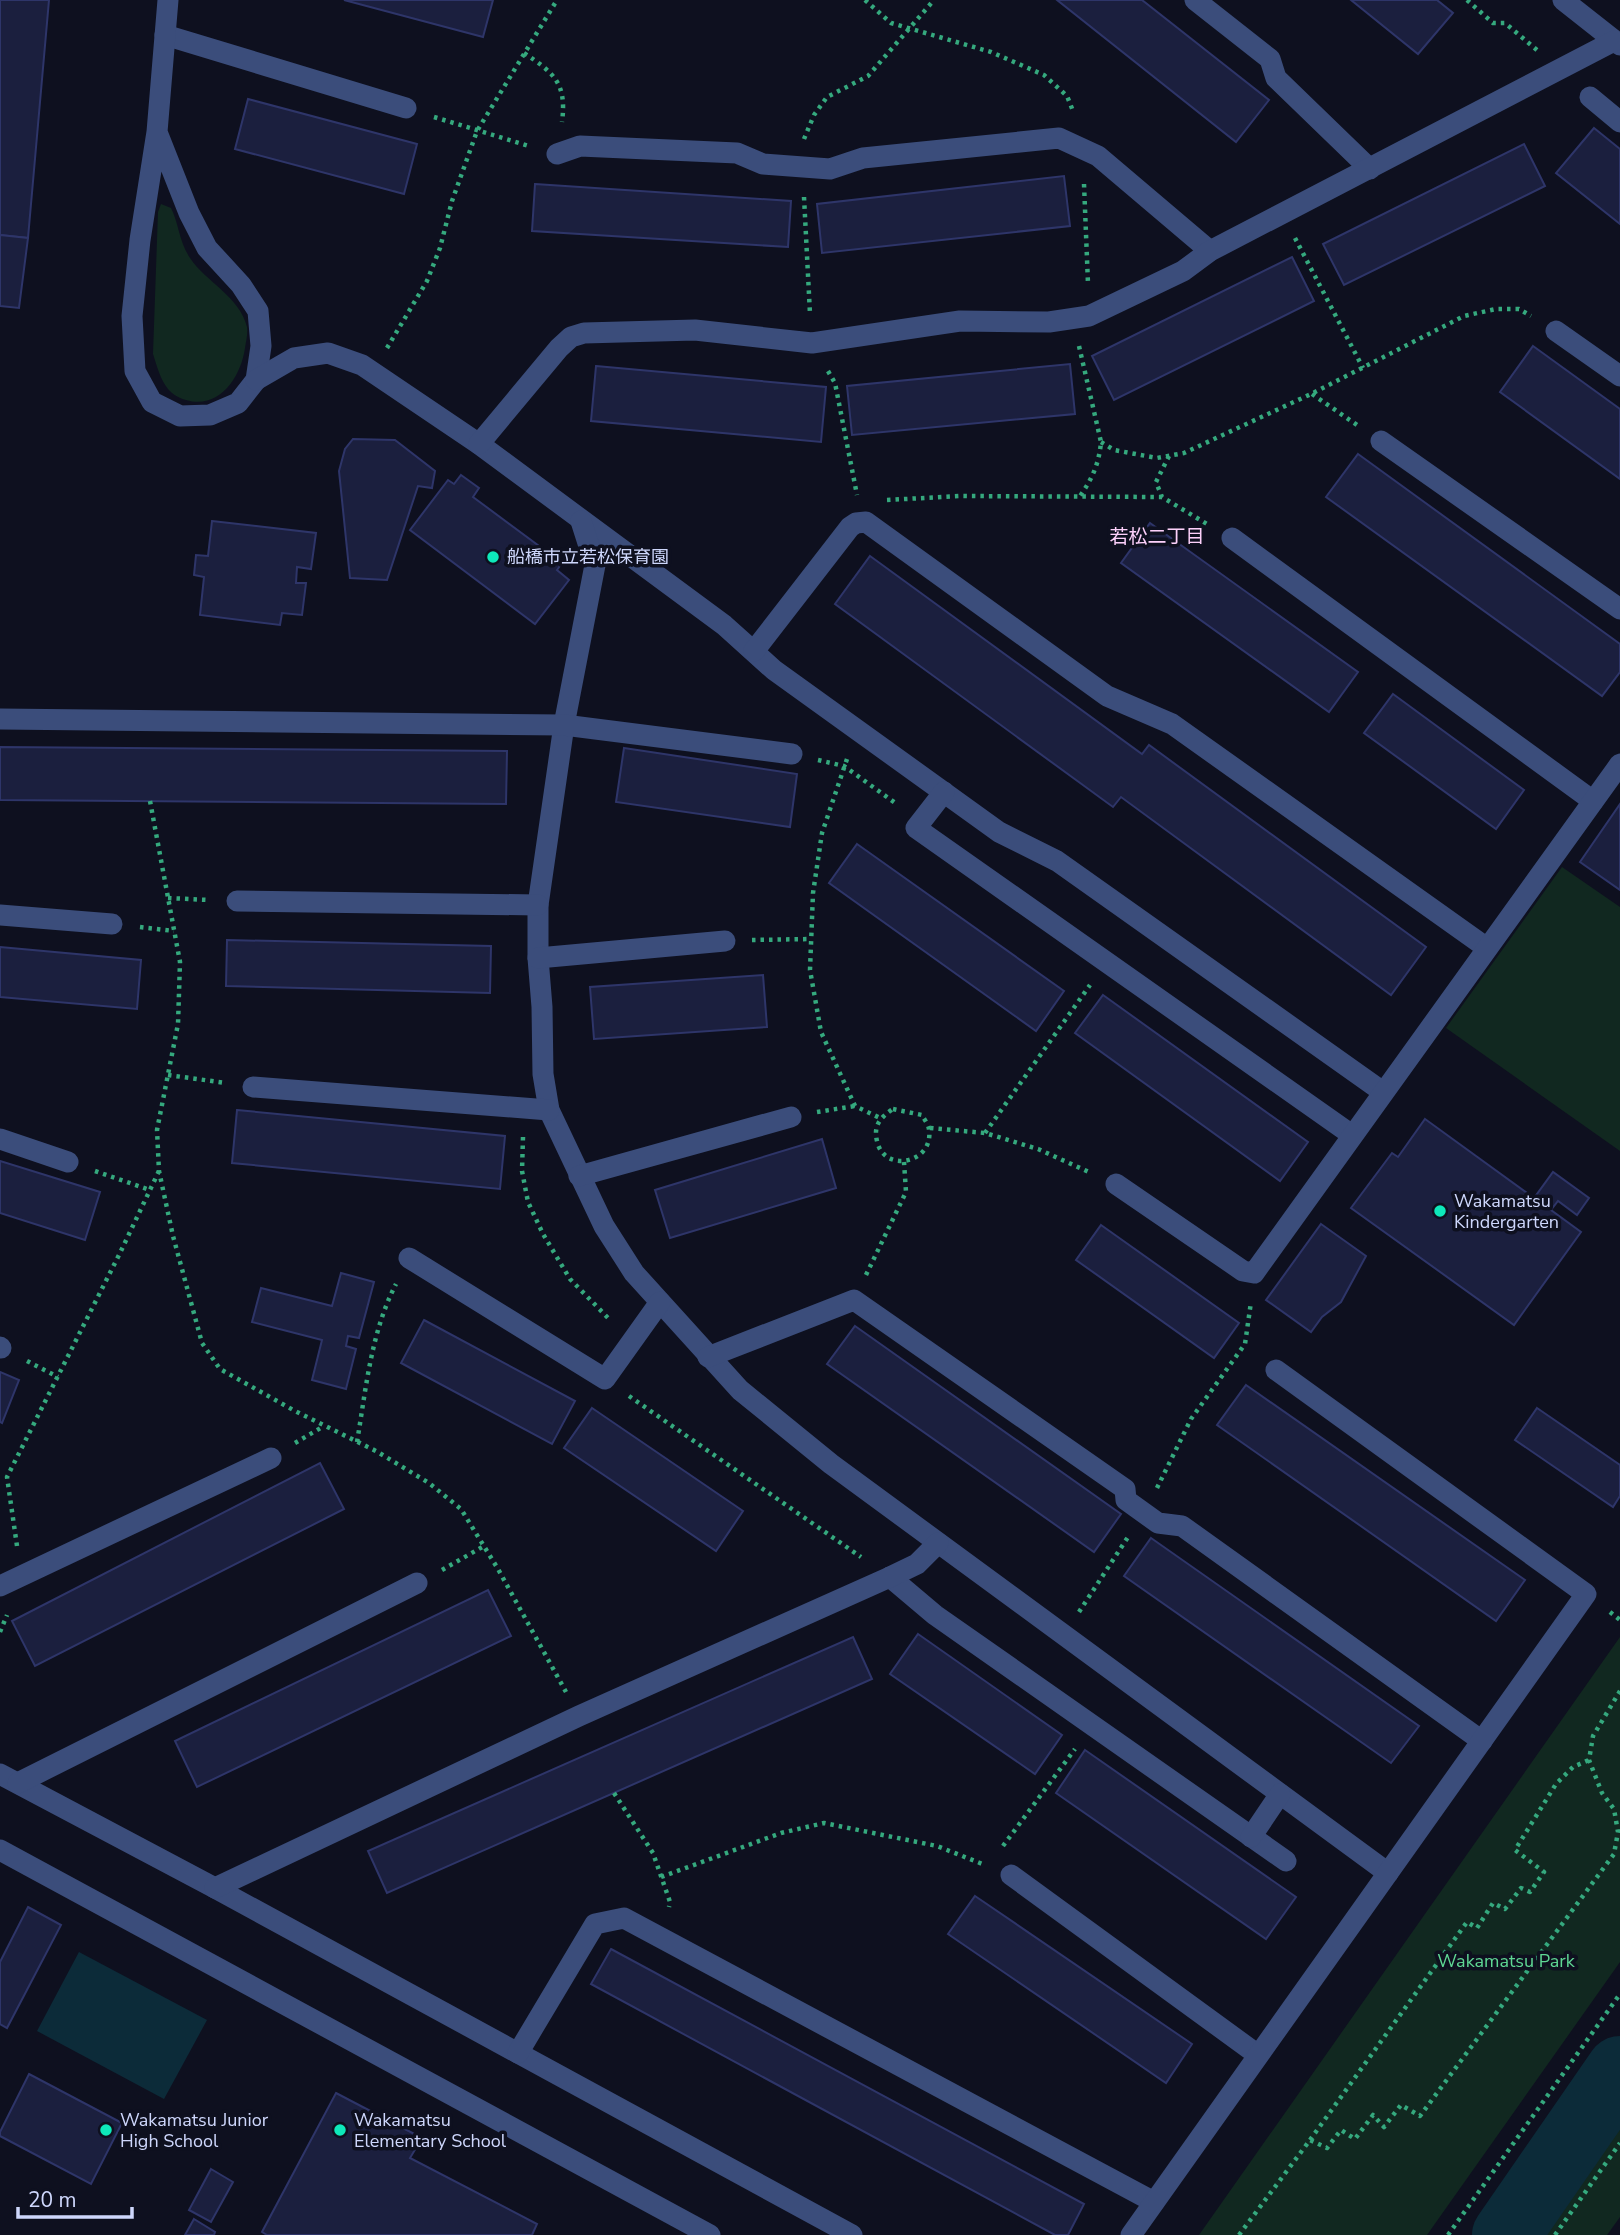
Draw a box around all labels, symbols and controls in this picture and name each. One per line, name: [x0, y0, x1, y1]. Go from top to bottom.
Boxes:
district label: 若松二丁目: [1109, 524, 1205, 550]
place label: 船橋市立若松保育園: [507, 545, 669, 569]
marker: 船橋市立若松保育園: [485, 549, 501, 565]
place label: Wakamatsu Kindergarten: [1454, 1189, 1559, 1234]
marker: Wakamatsu Kindergarten: [1432, 1203, 1448, 1219]
park label: Wakamatsu Park: [1437, 1949, 1576, 1973]
place label: Wakamatsu Junior High School: [120, 2108, 269, 2153]
place label: Wakamatsu Elementary School: [354, 2108, 507, 2153]
marker: Wakamatsu Junior High School: [98, 2122, 114, 2138]
marker: Wakamatsu Elementary School: [332, 2122, 348, 2138]
scale bar: [18, 2176, 131, 2220]
text: 20 m: [28, 2186, 77, 2214]

